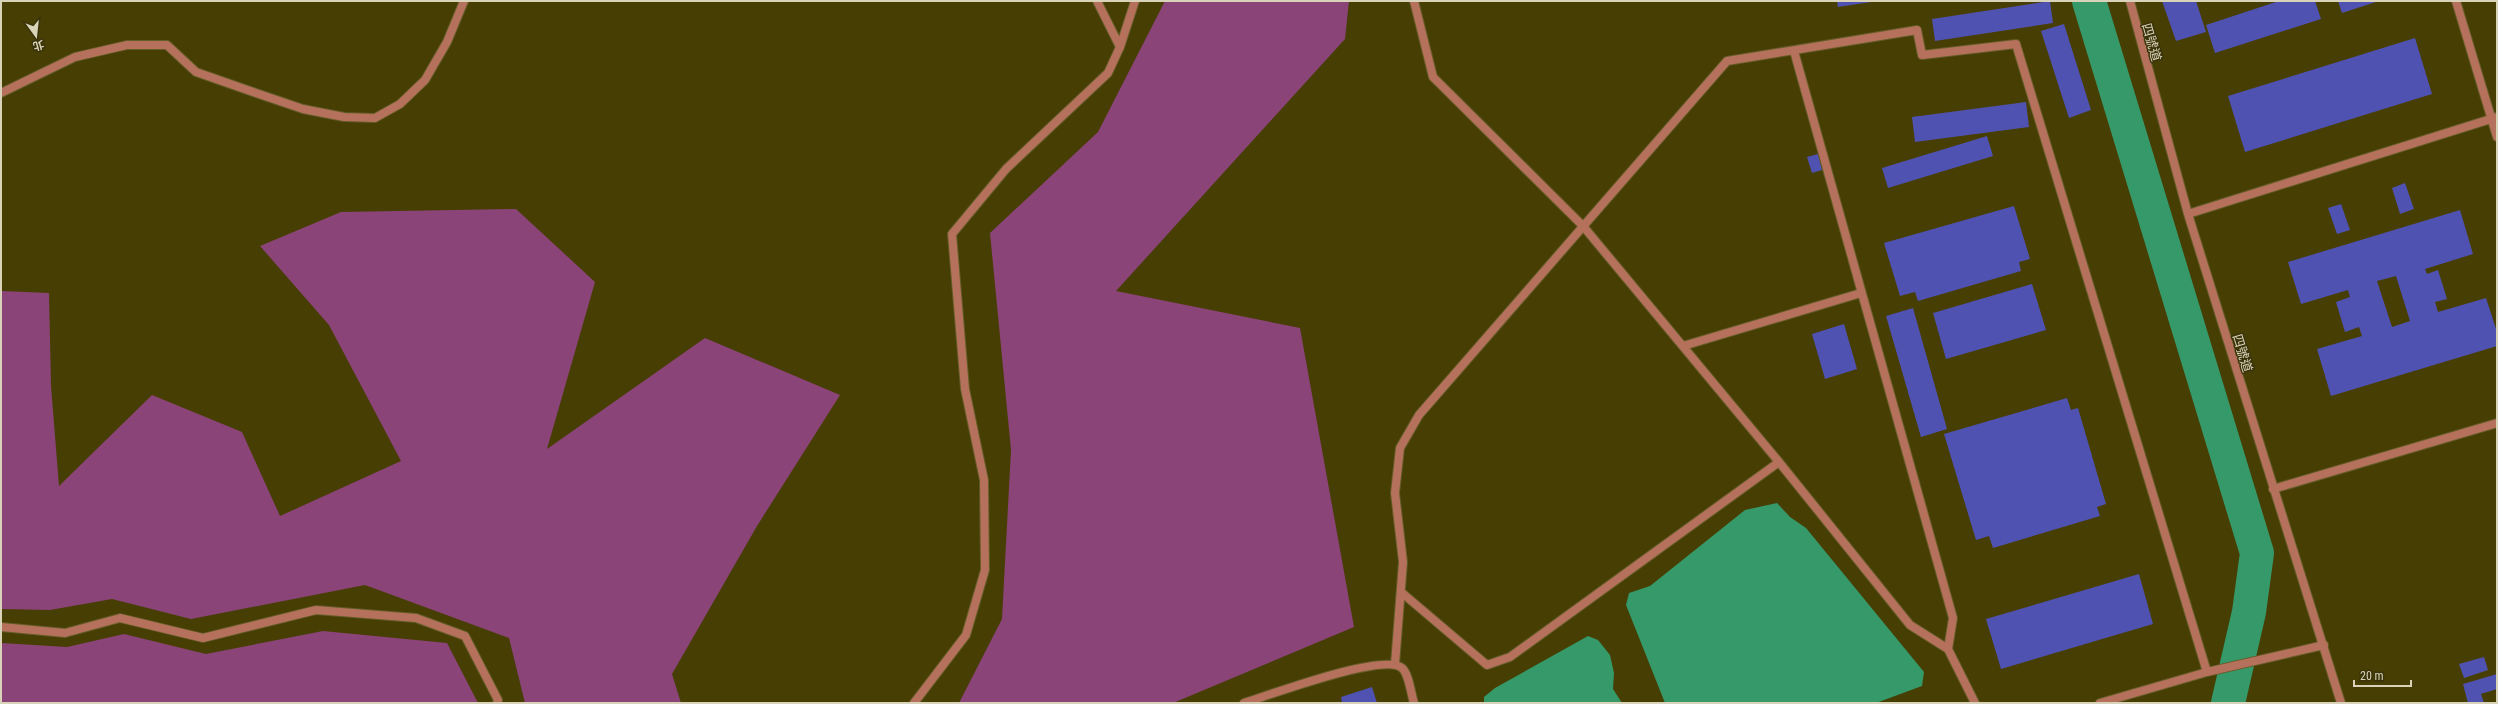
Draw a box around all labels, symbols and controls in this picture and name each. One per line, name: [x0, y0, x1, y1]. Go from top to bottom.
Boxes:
north arrow: [16, 16, 56, 56]
street label: 四號道: [2139, 21, 2164, 63]
text: 北: [31, 37, 45, 53]
street label: 四號道: [2230, 332, 2255, 374]
scale bar: [2354, 662, 2411, 688]
text: 20 m: [2360, 669, 2384, 683]

